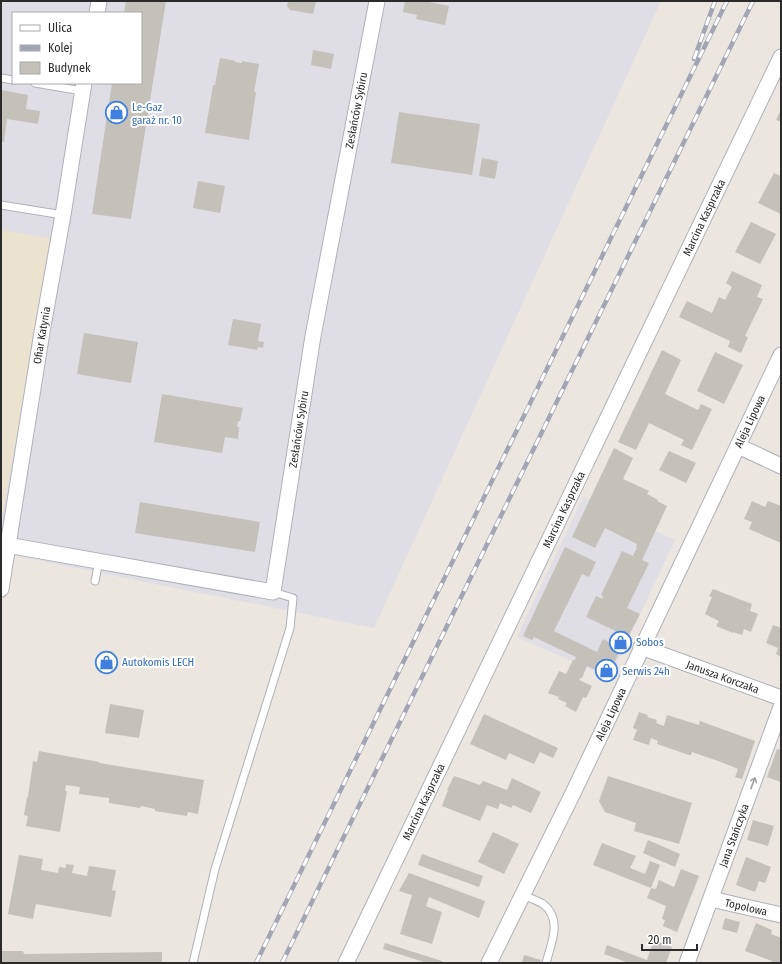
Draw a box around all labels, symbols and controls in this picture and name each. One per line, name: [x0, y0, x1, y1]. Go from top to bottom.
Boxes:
legend: [12, 12, 142, 84]
text: Ulica: [48, 21, 72, 35]
text: Kolej: [48, 41, 73, 55]
text: Budynek: [48, 61, 91, 75]
street label: Zesłańców Sybiru: [343, 71, 370, 150]
shop icon: Le-Gaz garaż nr. 10: [104, 100, 130, 126]
place label: Le-Gaz garaż nr. 10: [132, 101, 182, 127]
street label: Marcina Kasprzaka: [680, 177, 728, 258]
street label: Ofiar Katynia: [31, 306, 53, 365]
street label: Zesłańców Sybiru: [287, 390, 311, 469]
street label: Aleja Lipowa: [732, 393, 768, 450]
street label: Marcina Kasprzaka: [540, 469, 588, 550]
shop icon: Sobos: [607, 629, 633, 655]
place label: Sobos: [636, 636, 664, 649]
shop icon: Autokomis LECH: [94, 649, 120, 675]
place label: Autokomis LECH: [122, 656, 194, 669]
shop icon: Serwis 24h: [593, 658, 619, 684]
street label: Janusza Korczaka: [684, 658, 761, 696]
place label: Serwis 24h: [622, 665, 670, 678]
street label: Aleja Lipowa: [593, 686, 629, 743]
street label: Marcina Kasprzaka: [400, 761, 448, 842]
one-way arrow: [750, 778, 758, 790]
street label: Jana Stańczyka: [717, 802, 752, 869]
street label: Topolowa: [724, 896, 768, 919]
scale bar: [642, 926, 697, 952]
text: 20 m: [648, 933, 672, 947]

